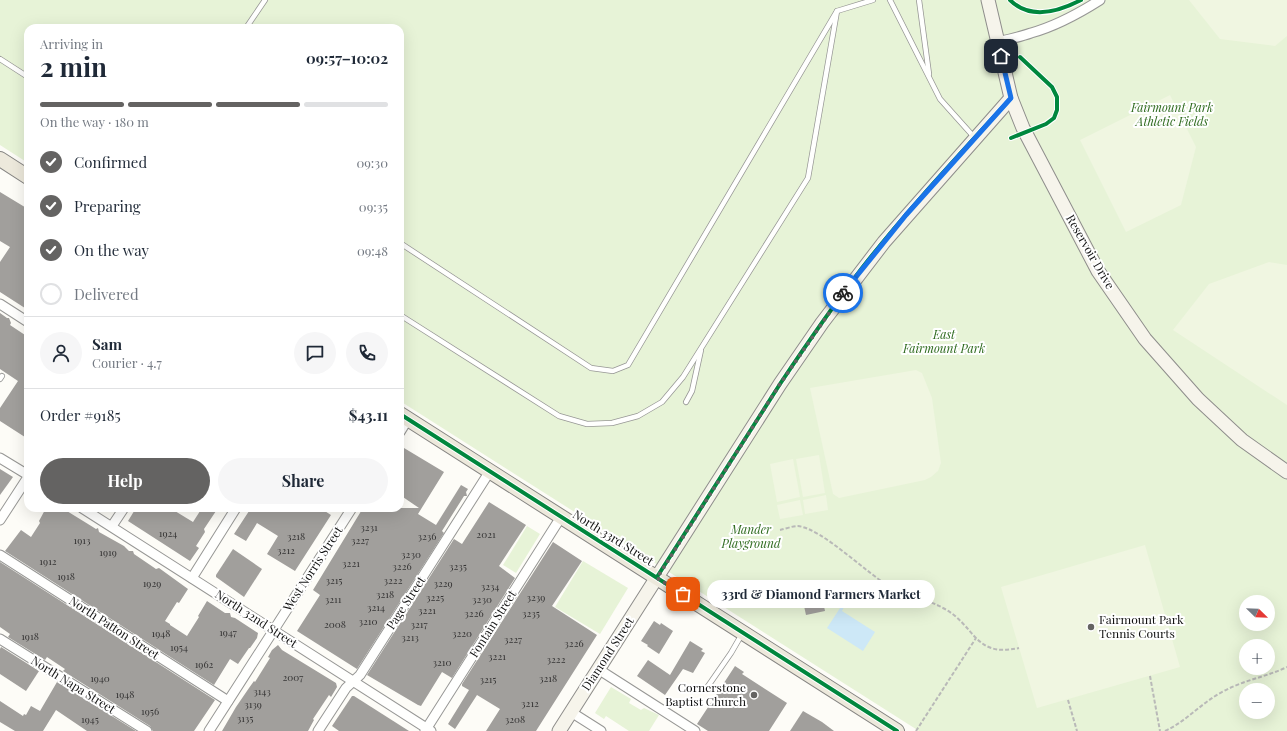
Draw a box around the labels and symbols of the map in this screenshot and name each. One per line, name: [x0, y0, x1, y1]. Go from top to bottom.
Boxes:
pin: [984, 39, 1018, 73]
park label: Fairmount Park Athletic Fields: [1130, 99, 1213, 129]
street label: Reservoir Drive: [1063, 211, 1119, 292]
courier: [823, 273, 863, 313]
park label: East Fairmount Park: [902, 326, 985, 356]
street label: North 33rd Street: [570, 506, 658, 569]
house number: 3231: [360, 520, 378, 534]
park label: Mander Playground: [721, 521, 781, 551]
street label: West Norris Street: [278, 522, 346, 615]
house number: 1924: [159, 526, 177, 540]
house number: 2021: [476, 527, 496, 541]
house number: 3218: [287, 529, 305, 543]
house number: 3236: [418, 529, 436, 543]
house number: 1913: [74, 533, 91, 547]
house number: 3227: [351, 533, 369, 547]
house number: 3212: [277, 543, 295, 557]
house number: 1919: [99, 545, 117, 559]
house number: 3230: [401, 547, 421, 561]
house number: 1912: [39, 554, 57, 568]
house number: 3221: [342, 556, 360, 570]
house number: 3226: [392, 559, 412, 573]
house number: 3235: [449, 559, 467, 573]
house number: 1918: [57, 569, 75, 583]
street label: Page Street: [382, 572, 429, 632]
house number: 3215: [325, 573, 343, 587]
house number: 3222: [384, 573, 403, 587]
house number: 1929: [143, 576, 161, 590]
house number: 3229: [433, 576, 453, 590]
pin: [666, 577, 700, 611]
house number: 3234: [481, 579, 499, 593]
callout: 33rd & Diamond Farmers Market: [707, 580, 935, 608]
street label: North 32nd Street: [212, 586, 301, 651]
street label: Fontain Street: [465, 586, 520, 660]
house number: 3218: [376, 587, 394, 601]
house number: 3225: [426, 590, 444, 604]
house number: 3239: [527, 590, 545, 604]
street label: North Patton Street: [66, 592, 163, 663]
house number: 3211: [325, 592, 342, 606]
house number: 3230: [472, 592, 492, 606]
north arrow: [1239, 595, 1275, 631]
house number: 3214: [367, 600, 385, 614]
house number: 3221: [418, 603, 436, 617]
house number: 3226: [464, 606, 484, 620]
house number: 3235: [522, 606, 540, 620]
place label: Fairmount Park Tennis Courts: [1099, 611, 1184, 641]
street label: Diamond Street: [577, 613, 637, 693]
house number: 3210: [359, 614, 378, 628]
house number: 2008: [324, 617, 346, 631]
house number: 3217: [410, 617, 428, 631]
marker: Fairmount Park Tennis Courts: [1086, 622, 1096, 632]
house number: 1947: [219, 625, 237, 639]
house number: 1948: [152, 626, 170, 640]
house number: 3220: [452, 626, 472, 640]
house number: 1918: [21, 629, 39, 643]
house number: 3213: [401, 630, 419, 644]
house number: 3227: [504, 632, 522, 646]
house number: 3226: [564, 636, 584, 650]
house number: 1954: [170, 640, 188, 654]
house number: 3221: [488, 649, 506, 663]
street label: North Napa Street: [28, 652, 119, 717]
house number: 3222: [547, 652, 566, 666]
house number: 3210: [433, 655, 452, 669]
house number: 1962: [195, 657, 214, 671]
house number: 2007: [283, 670, 303, 684]
house number: 1940: [90, 671, 110, 685]
house number: 3218: [539, 671, 557, 685]
house number: 3215: [479, 672, 497, 686]
place label: Cornerstone Baptist Church: [665, 679, 746, 709]
house number: 3143: [253, 684, 271, 698]
house number: 1948: [116, 687, 134, 701]
marker: Cornerstone Baptist Church: [749, 690, 759, 700]
house number: 3212: [521, 696, 539, 710]
house number: 3139: [244, 697, 262, 711]
house number: 1956: [141, 704, 159, 718]
house number: 3135: [237, 711, 253, 725]
house number: 1945: [81, 712, 99, 726]
house number: 3208: [505, 712, 525, 726]

